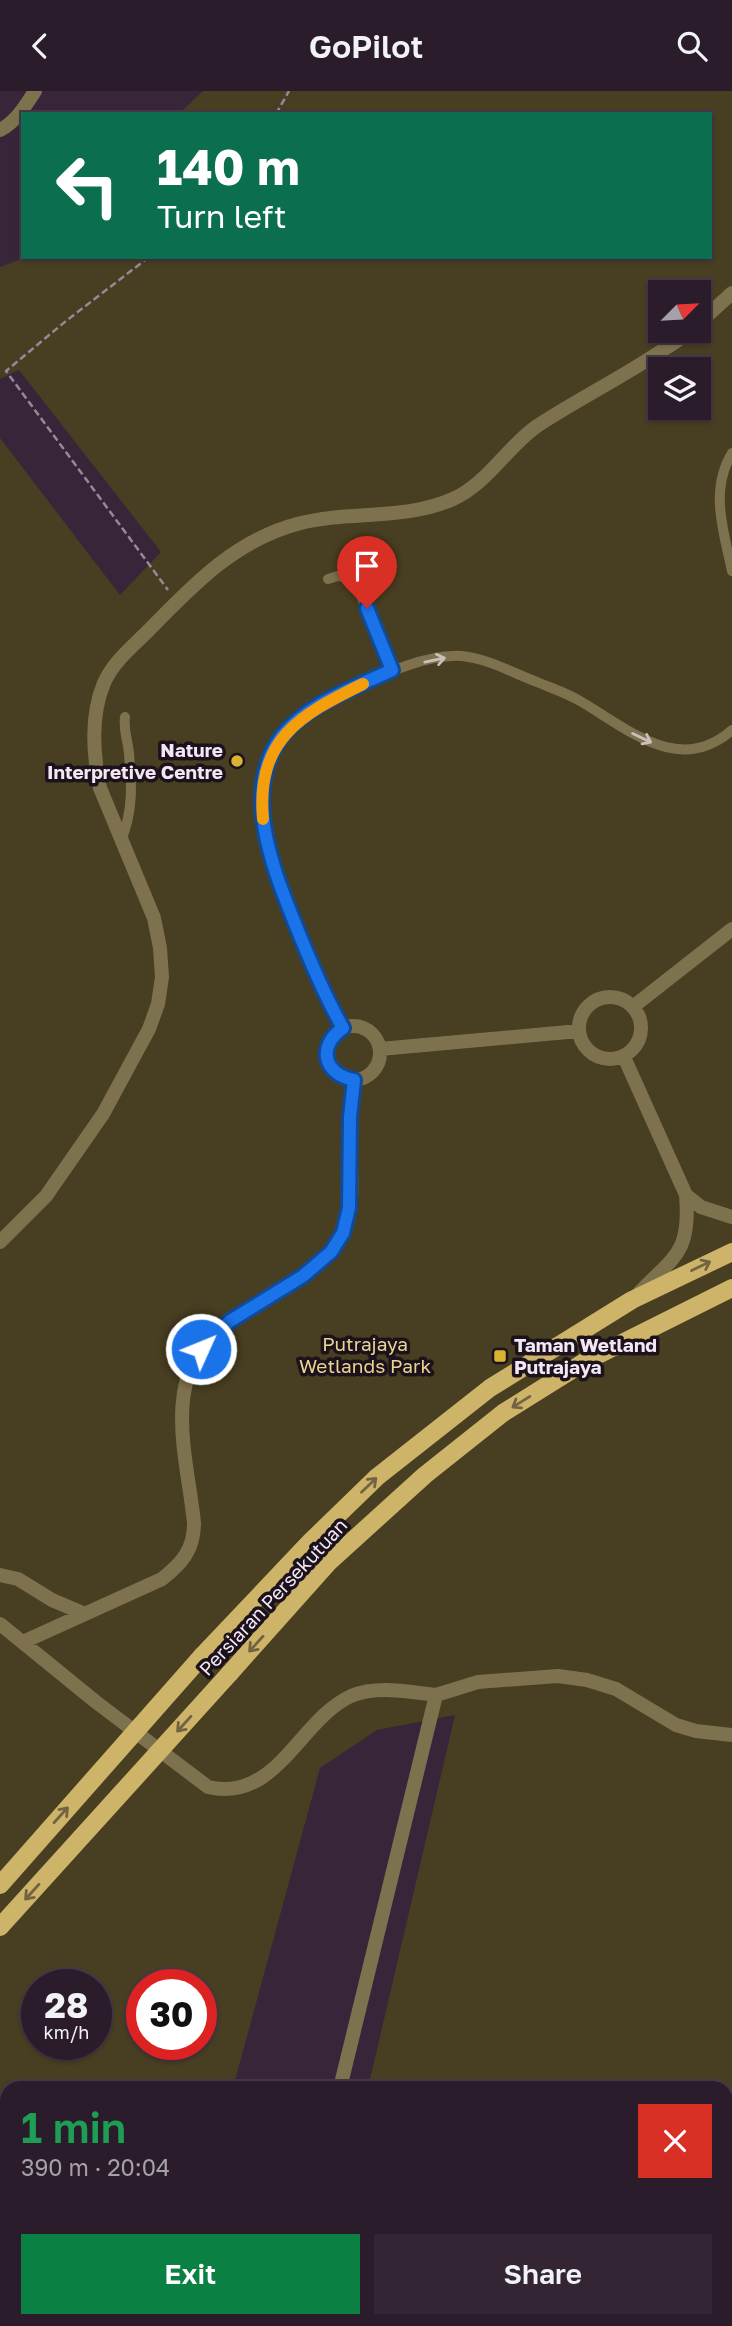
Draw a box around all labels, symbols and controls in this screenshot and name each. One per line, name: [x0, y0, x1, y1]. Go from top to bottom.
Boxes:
icon: back: [21, 27, 59, 65]
text: GoPilot: [309, 27, 423, 65]
icon: search: [673, 27, 711, 65]
text: 140 m: [157, 137, 300, 196]
icon: left: [42, 140, 133, 231]
text: Turn left: [157, 197, 286, 235]
north arrow: [648, 280, 710, 343]
map controls: [648, 280, 711, 420]
button: layers: [648, 357, 711, 420]
pin: [337, 536, 397, 608]
icon: arrive: [348, 547, 386, 585]
one-way arrow: [423, 653, 446, 666]
one-way arrow: [632, 732, 652, 746]
place label: Nature Interpretive Centre: [47, 738, 223, 783]
marker: Nature Interpretive Centre: [229, 753, 245, 769]
one-way arrow: [690, 1258, 711, 1272]
position arrow: [164, 1312, 238, 1386]
park label: Putrajaya Wetlands Park: [299, 1332, 431, 1377]
place label: Taman Wetland Putrajaya: [514, 1333, 657, 1378]
marker: Taman Wetland Putrajaya: [492, 1348, 508, 1364]
one-way arrow: [512, 1394, 531, 1409]
one-way arrow: [360, 1476, 377, 1493]
street label: Persiaran Persekutuan: [194, 1513, 351, 1680]
one-way arrow: [248, 1635, 264, 1653]
one-way arrow: [177, 1714, 193, 1732]
one-way arrow: [53, 1807, 70, 1824]
one-way arrow: [23, 1883, 40, 1900]
speed limit sign: 30: [126, 1969, 217, 2060]
text: 28: [45, 1984, 88, 2026]
text: km/h: [44, 2021, 89, 2043]
text: 1 min: [21, 2102, 126, 2152]
button: close: [638, 2104, 712, 2178]
text: 390 m · 20:04: [21, 2153, 170, 2181]
button: Exit: [21, 2234, 360, 2314]
button: Share: [374, 2234, 712, 2314]

